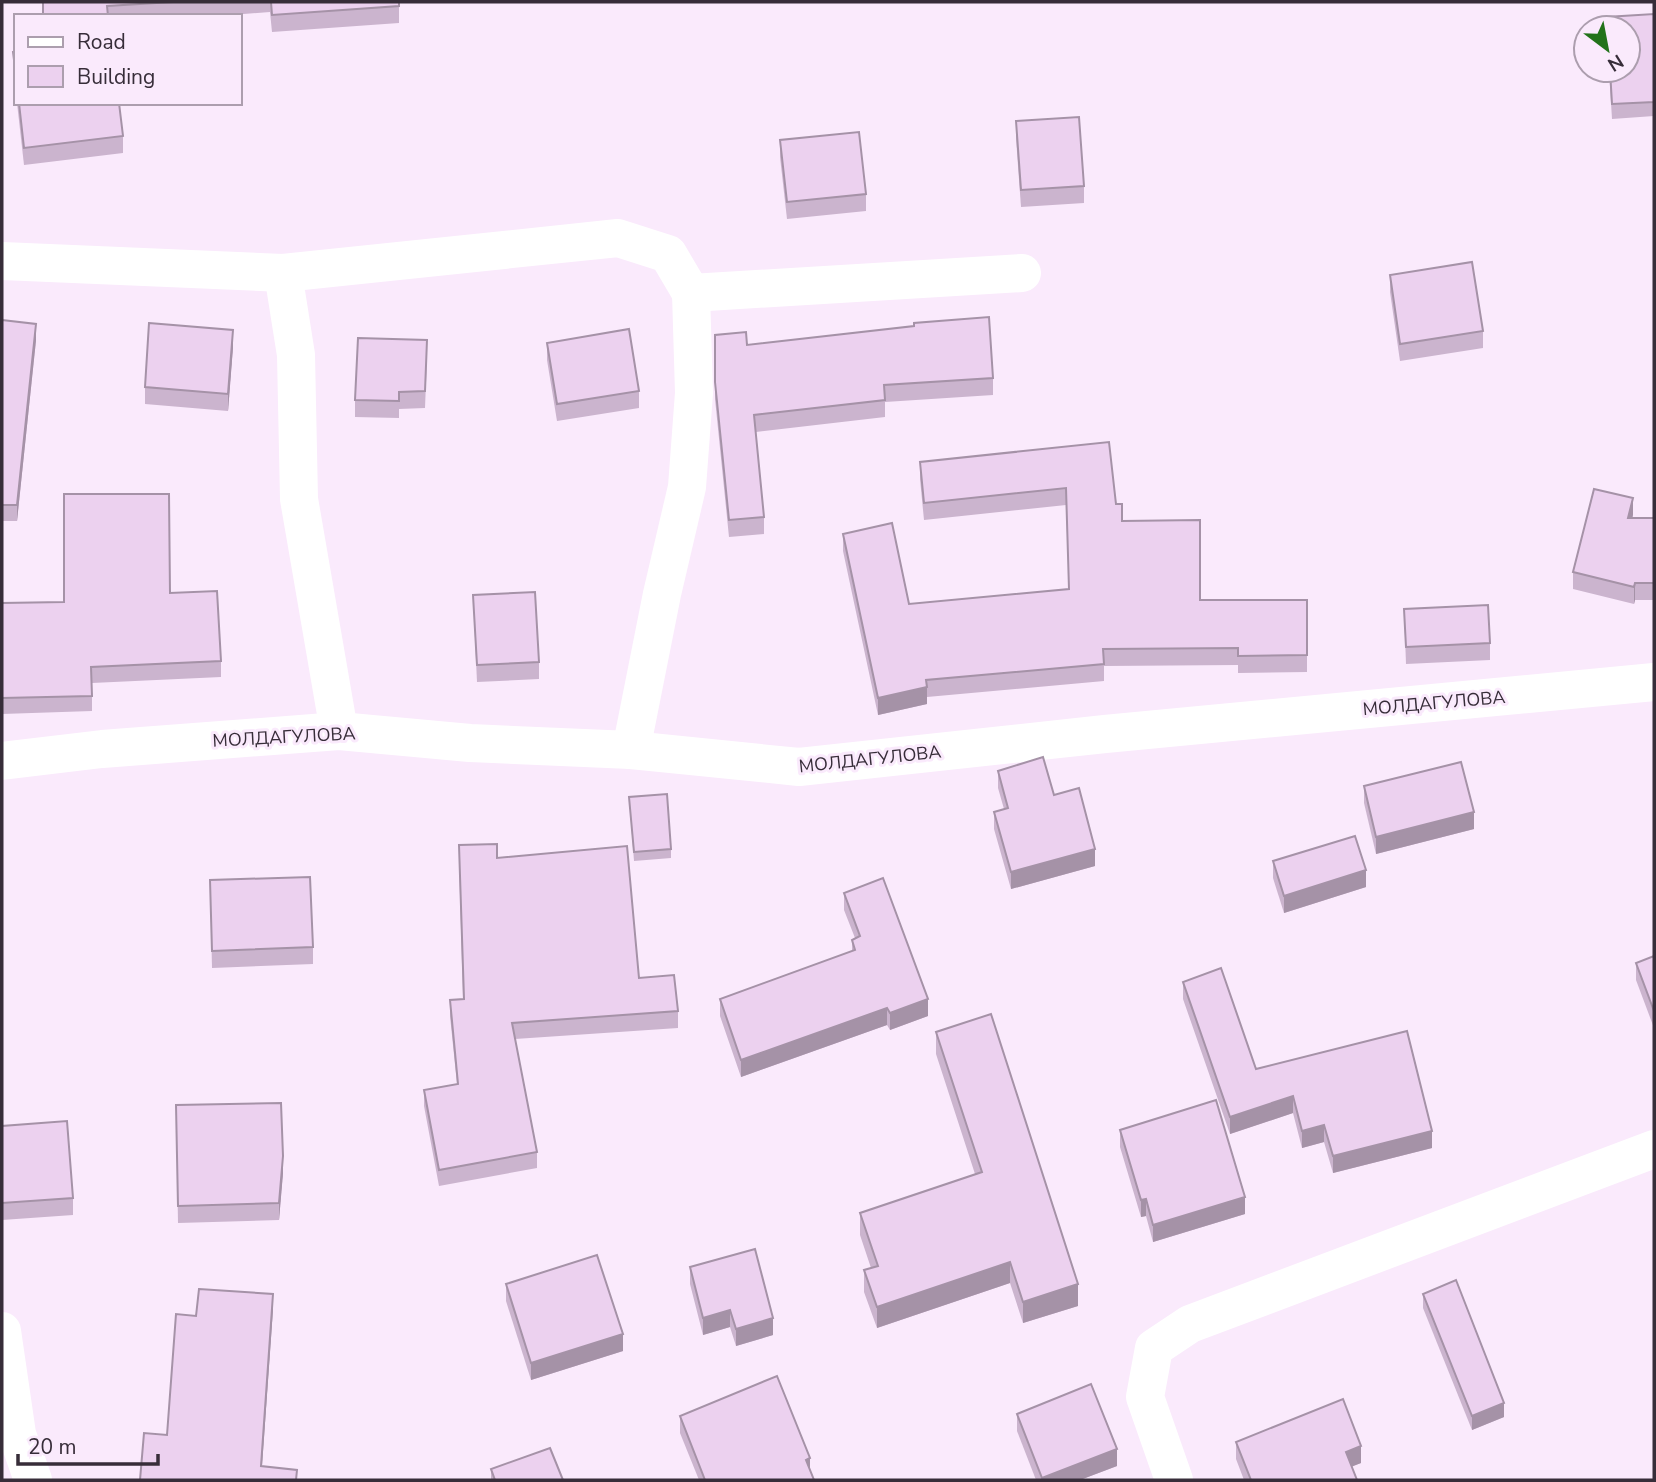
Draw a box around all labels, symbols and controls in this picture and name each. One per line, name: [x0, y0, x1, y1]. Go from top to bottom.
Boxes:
legend: [14, 14, 242, 105]
north arrow: [1572, 14, 1642, 84]
text: Road: [77, 28, 126, 56]
text: N: [1603, 48, 1628, 77]
text: Building: [77, 63, 155, 91]
street label: МОЛДАГУЛОВА: [1362, 685, 1506, 721]
street label: МОЛДАГУЛОВА: [212, 721, 356, 753]
street label: МОЛДАГУЛОВА: [798, 740, 942, 778]
scale bar: [18, 1422, 158, 1466]
text: 20 m: [28, 1433, 77, 1461]

